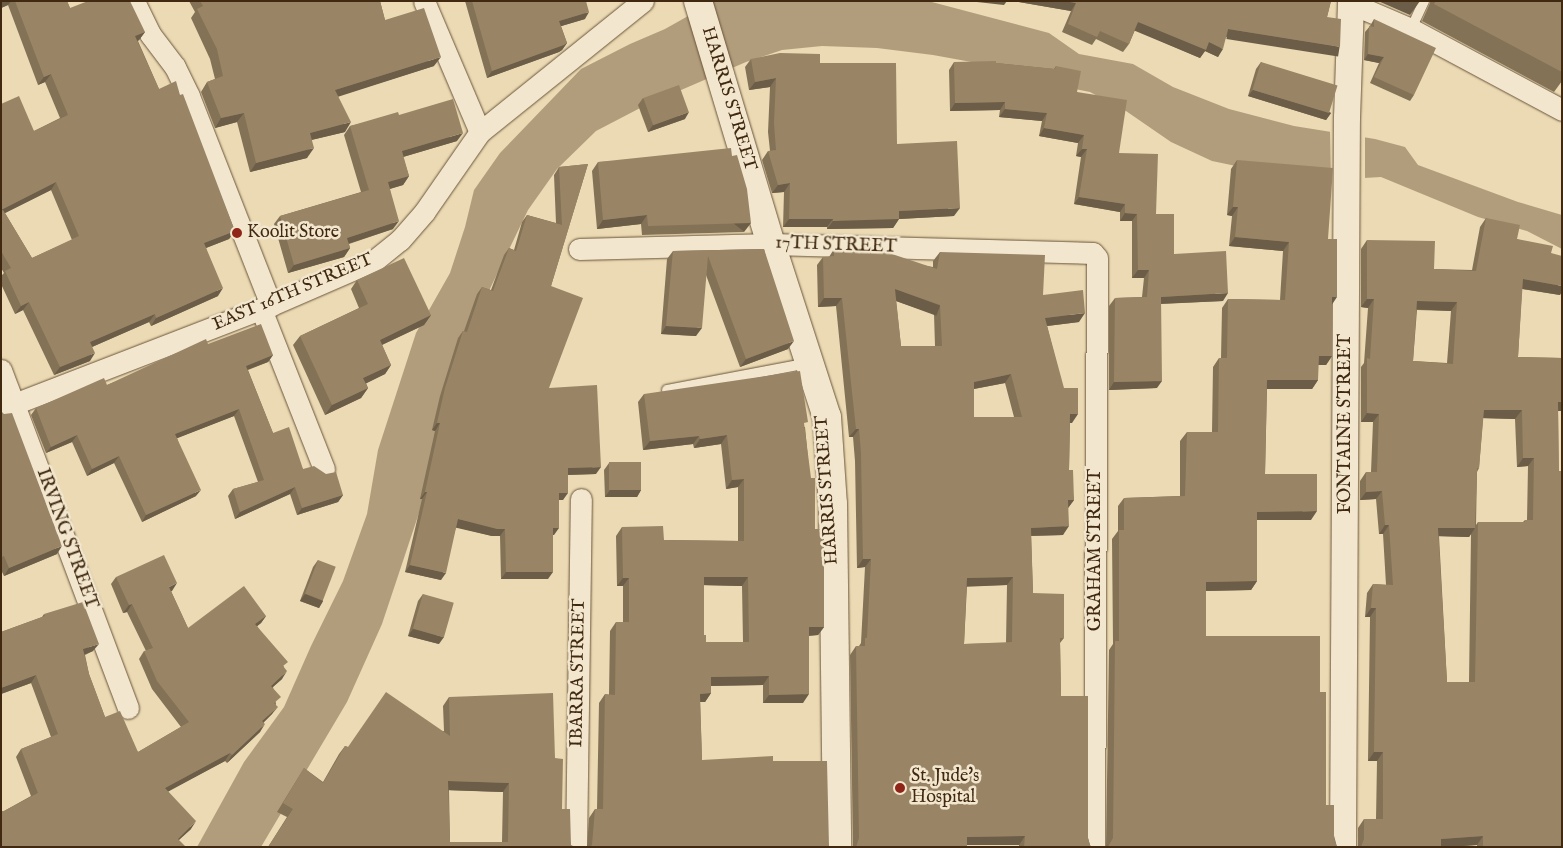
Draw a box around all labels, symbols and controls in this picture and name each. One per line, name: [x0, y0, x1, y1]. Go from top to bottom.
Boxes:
street label: HARRIS STREET: [696, 24, 760, 174]
place label: Koolit Store: [247, 222, 339, 244]
marker: Koolit Store: [231, 227, 243, 239]
street label: 17TH STREET: [775, 233, 897, 259]
street label: EAST 16TH STREET: [210, 250, 376, 336]
street label: FONTAINE STREET: [1335, 334, 1357, 514]
street label: HARRIS STREET: [812, 415, 844, 565]
street label: IRVING STREET: [31, 466, 101, 612]
street label: GRAHAM STREET: [1085, 469, 1107, 631]
street label: IBARRA STREET: [567, 598, 591, 748]
place label: St. Jude's Hospital: [911, 767, 979, 810]
marker: St. Jude's Hospital: [893, 781, 907, 795]

